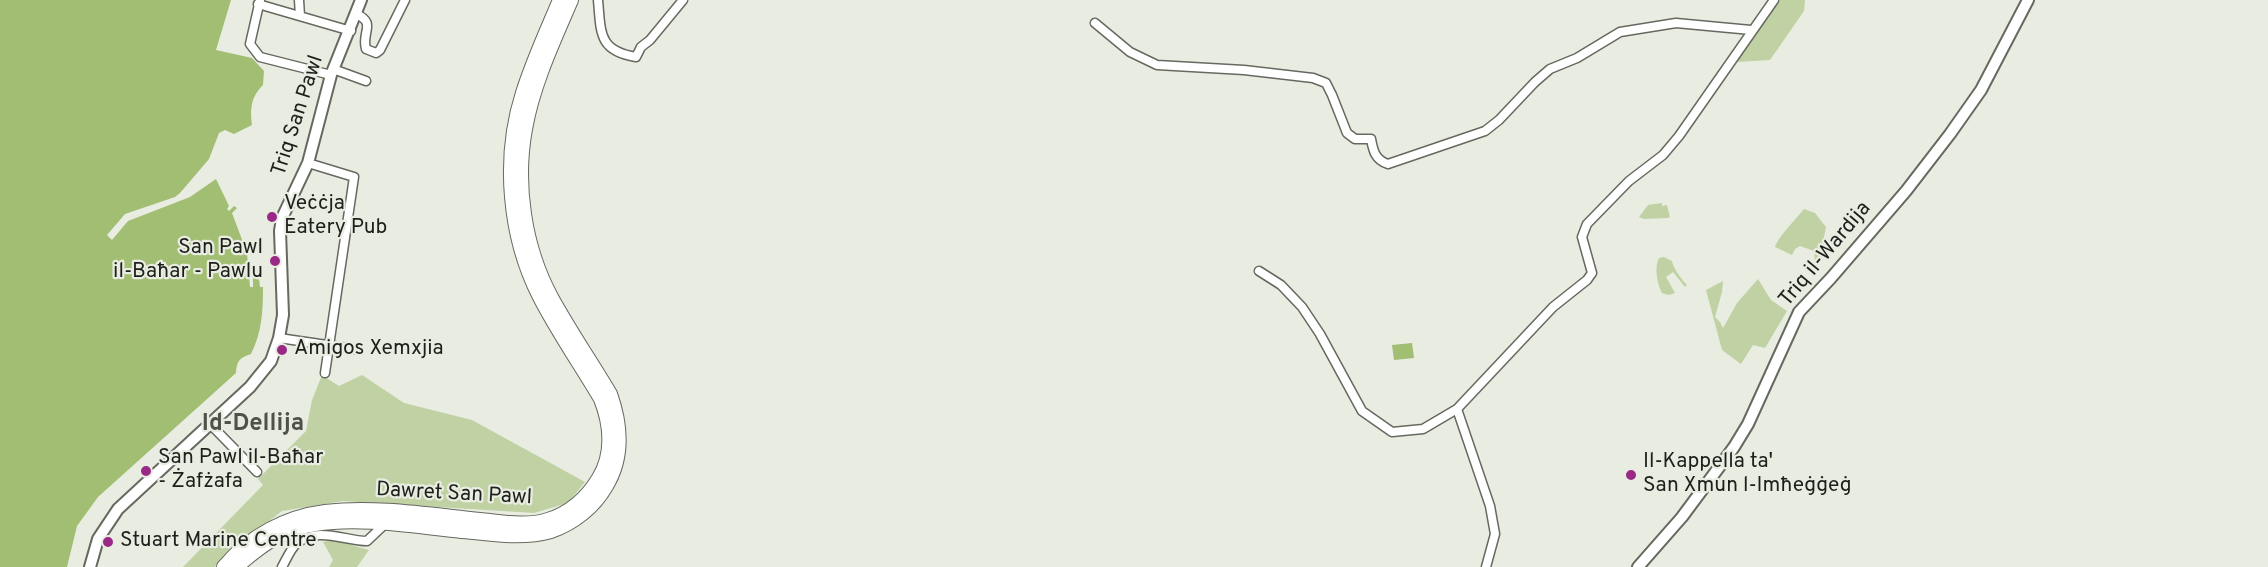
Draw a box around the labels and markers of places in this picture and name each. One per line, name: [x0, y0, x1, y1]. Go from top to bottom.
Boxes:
place label: Veċċja Eatery Pub: [284, 192, 387, 242]
marker: Veċċja Eatery Pub: [265, 210, 279, 224]
place label: San Pawl il-Baħar - Pawlu: [113, 236, 263, 286]
marker: San Pawl il-Baħar - Pawlu: [268, 254, 282, 268]
place label: Amigos Xemxjia: [294, 337, 444, 363]
marker: Amigos Xemxjia: [275, 343, 289, 357]
place label: San Pawl il-Baħar - Żafżafa: [158, 446, 323, 496]
place label: Il-Kappella ta' San Xmun l-Imħeġġeġ: [1643, 450, 1852, 500]
marker: San Pawl il-Baħar - Żafżafa: [139, 464, 153, 478]
marker: Il-Kappella ta' San Xmun l-Imħeġġeġ: [1624, 468, 1638, 482]
place label: Stuart Marine Centre: [120, 529, 317, 555]
marker: Stuart Marine Centre: [101, 535, 115, 549]

